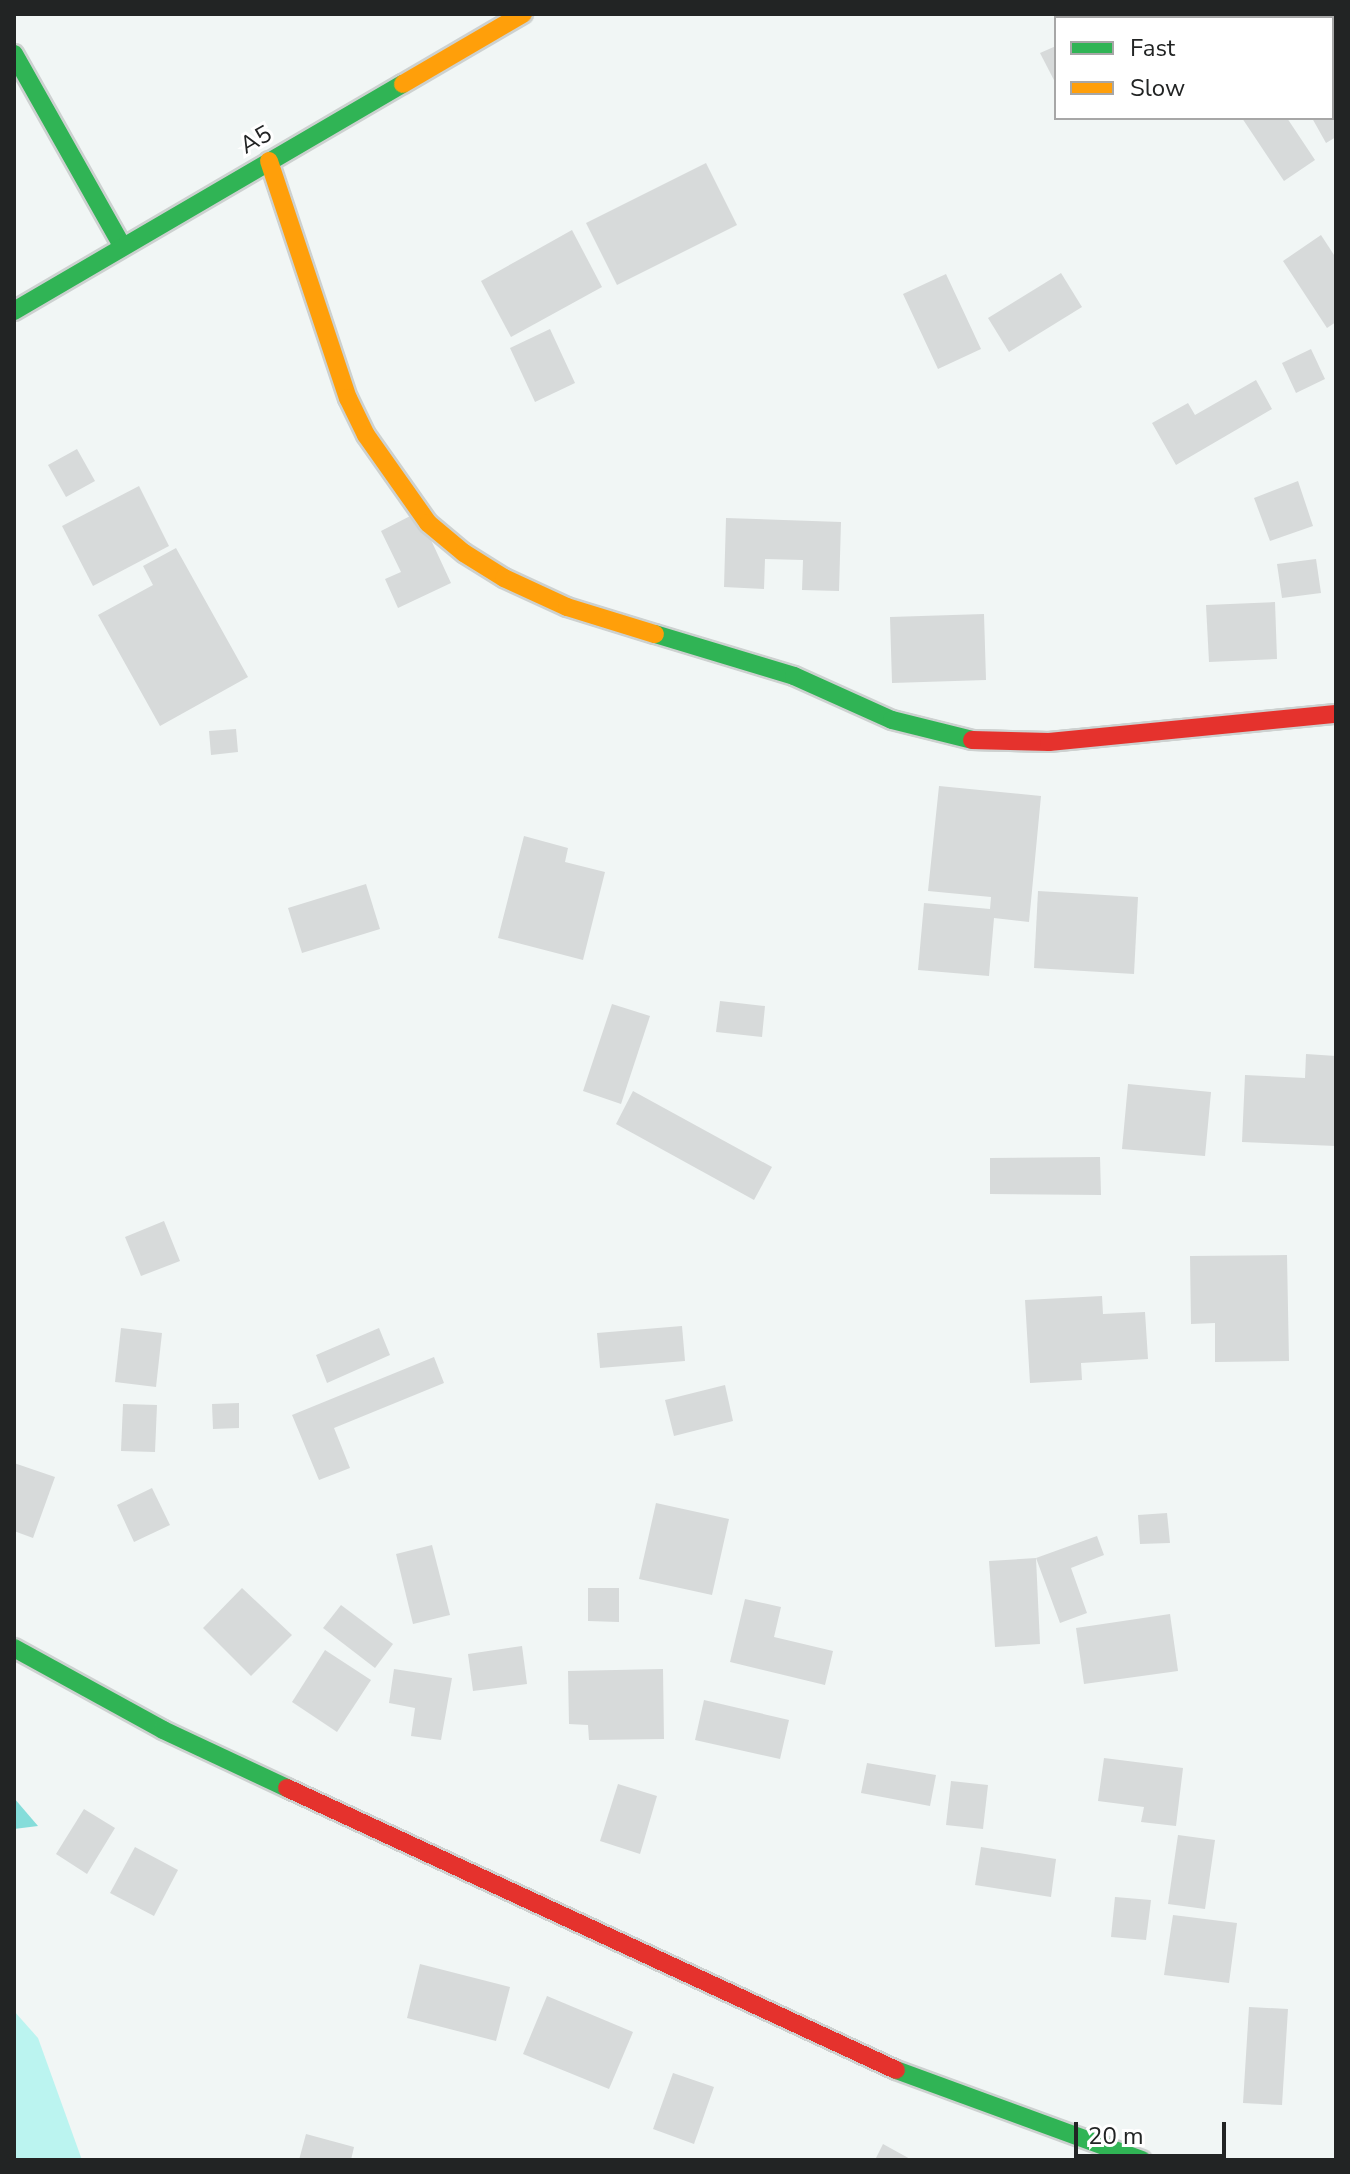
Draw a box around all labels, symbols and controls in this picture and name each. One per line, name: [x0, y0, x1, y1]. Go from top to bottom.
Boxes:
legend: [1054, 16, 1334, 120]
text: Fast: [1130, 32, 1175, 64]
text: Slow: [1130, 72, 1185, 104]
street label: A5: [235, 120, 277, 160]
scale bar: [1078, 2106, 1230, 2156]
text: 20 m: [1088, 2120, 1144, 2152]

